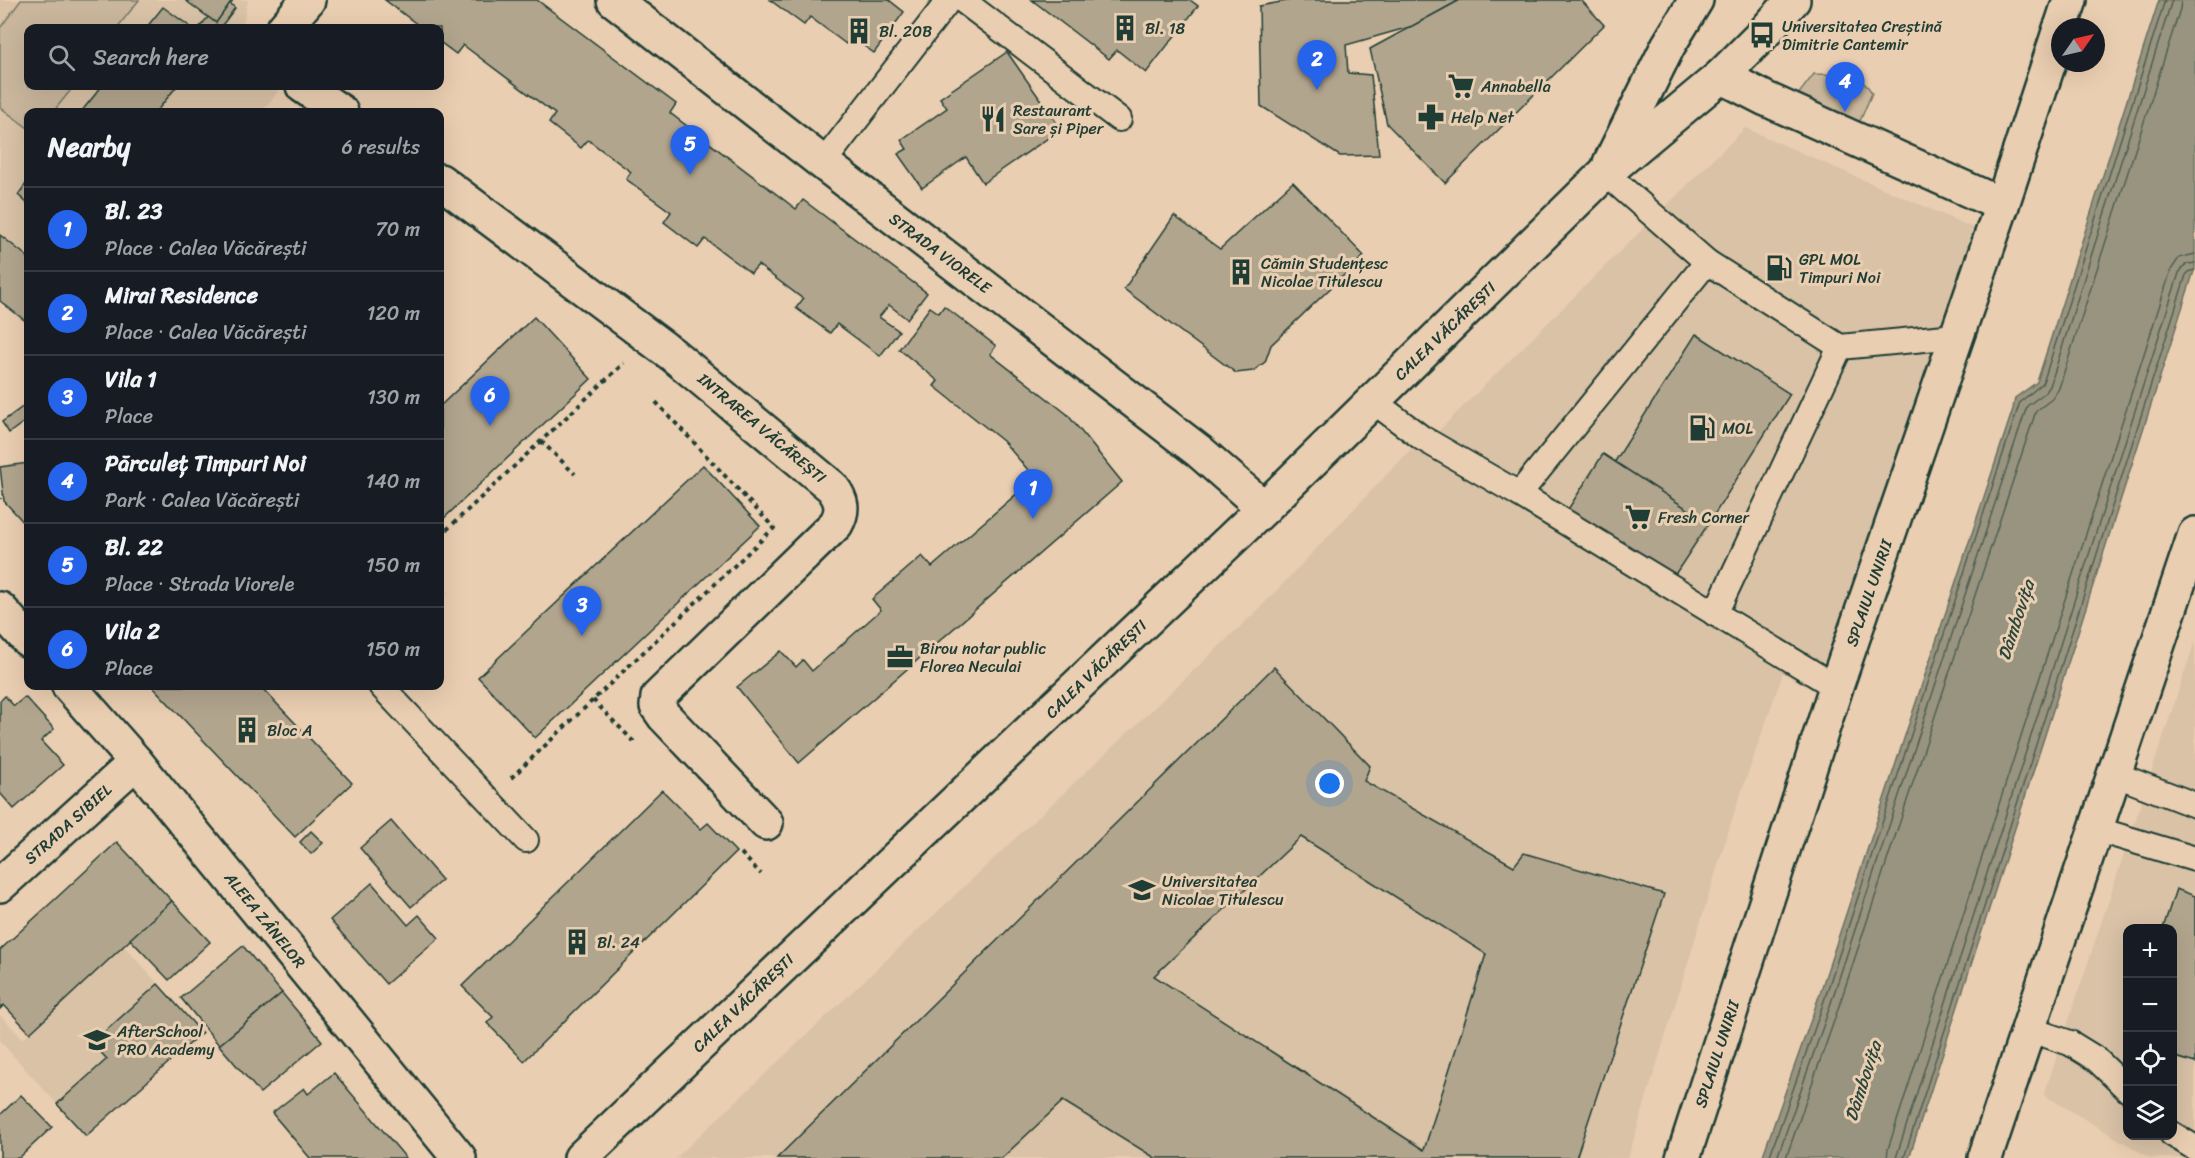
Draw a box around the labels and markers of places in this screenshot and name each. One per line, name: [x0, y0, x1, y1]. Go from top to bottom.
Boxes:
place label: Universitatea Creștină Dimitrie Cantemir: [1782, 12, 1943, 59]
building icon: Bl. 18: [1110, 13, 1140, 43]
place label: Bl. 18: [1145, 14, 1186, 43]
building icon: Bl. 20B: [844, 16, 874, 46]
place label: Bl. 20B: [879, 17, 932, 46]
bus stop icon: Universitatea Creștină Dimitrie Cantemir: [1747, 20, 1777, 50]
pin: 2: [1298, 40, 1336, 90]
pin: 4: [1826, 63, 1864, 112]
supermarket icon: Annabella: [1446, 71, 1476, 101]
place label: Annabella: [1480, 72, 1551, 101]
place label: Restaurant Sare și Piper: [1013, 96, 1105, 143]
pharmacy icon: Help Net: [1416, 102, 1446, 132]
place label: Help Net: [1451, 103, 1514, 132]
restaurant icon: Restaurant Sare și Piper: [978, 104, 1008, 134]
pin: 5: [670, 126, 710, 175]
place label: GPL MOL Timpuri Noi: [1799, 245, 1881, 292]
place label: Cămin Studențesc Nicolae Titulescu: [1261, 249, 1388, 296]
fuel station icon: GPL MOL Timpuri Noi: [1764, 253, 1794, 283]
building icon: Cămin Studențesc Nicolae Titulescu: [1226, 257, 1256, 287]
pin: 6: [470, 376, 510, 426]
fuel station icon: MOL: [1687, 413, 1717, 443]
place label: MOL: [1722, 414, 1753, 443]
pin: 1: [1014, 470, 1052, 519]
supermarket icon: Fresh Corner: [1623, 502, 1653, 532]
place label: Fresh Corner: [1658, 503, 1750, 532]
pin: 3: [562, 586, 602, 636]
place label: Birou notar public Florea Neculai: [920, 634, 1046, 681]
office icon: Birou notar public Florea Neculai: [885, 642, 915, 672]
building icon: Bloc A: [232, 715, 262, 745]
place label: Bloc A: [267, 716, 312, 745]
place label: Universitatea Nicolae Titulescu: [1162, 867, 1284, 914]
school or university icon: Universitatea Nicolae Titulescu: [1127, 875, 1157, 905]
building icon: Bl. 24: [562, 927, 592, 957]
place label: Bl. 24: [597, 928, 640, 957]
place label: AfterSchool PRO Academy: [116, 1017, 215, 1064]
school or university icon: AfterSchool PRO Academy: [82, 1025, 112, 1055]

